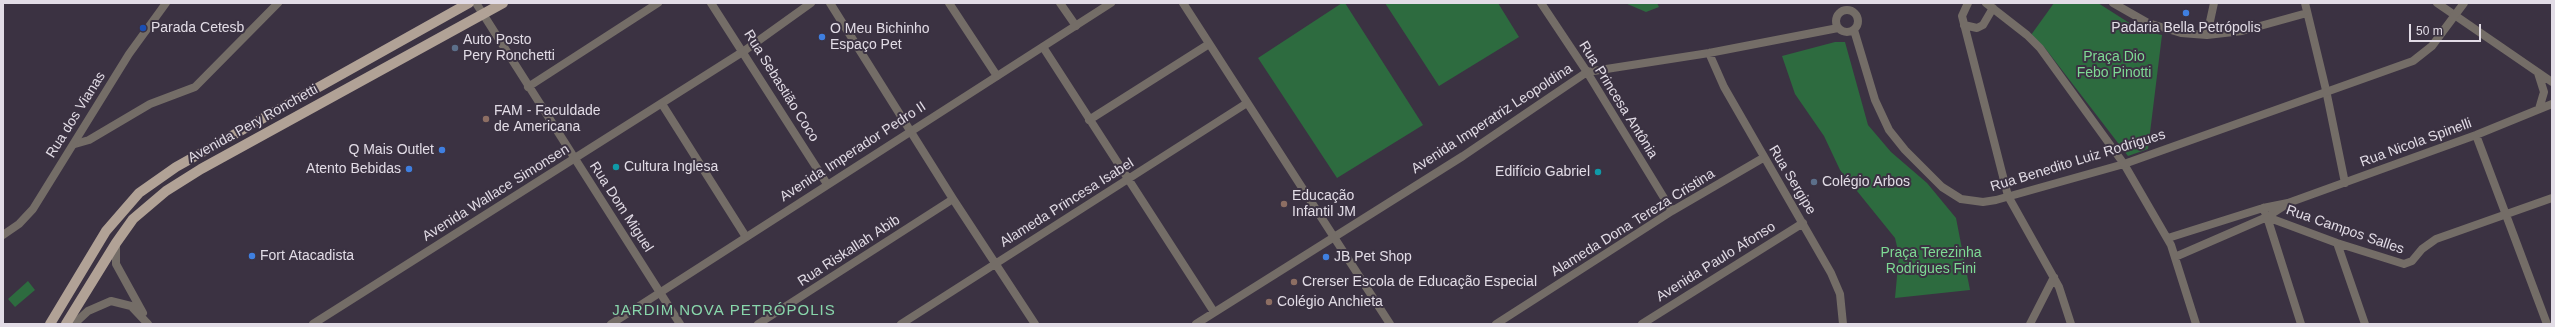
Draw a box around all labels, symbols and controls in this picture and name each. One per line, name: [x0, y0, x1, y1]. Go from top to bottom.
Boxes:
marker: Padaria Bella Petrópolis: [2181, 8, 2191, 18]
scale bar: [2411, 16, 2483, 42]
place label: Parada Cetesb: [151, 20, 244, 36]
place label: Padaria Bella Petrópolis: [2111, 20, 2261, 36]
place label: O Meu Bichinho Espaço Pet: [830, 21, 930, 54]
marker: Parada Cetesb: [138, 23, 148, 33]
text: 50 m: [2416, 24, 2443, 38]
street label: Rua Sebastião Coco: [740, 27, 822, 145]
place label: Auto Posto Pery Ronchetti: [463, 32, 555, 64]
marker: O Meu Bichinho Espaço Pet: [817, 32, 827, 42]
street label: Rua Princesa Antônia: [1575, 38, 1661, 162]
marker: Auto Posto Pery Ronchetti: [450, 43, 460, 53]
park label: Praça Dio Febo Pinotti: [2077, 49, 2151, 82]
street label: Avenida Imperatriz Leopoldina: [1408, 61, 1576, 177]
street label: Rua dos Vianas: [43, 69, 109, 161]
street label: Avenida Pery Ronchetti: [185, 81, 321, 167]
street label: Avenida Imperador Pedro II: [777, 98, 929, 206]
place label: FAM - Faculdade de Americana: [494, 103, 601, 136]
marker: FAM - Faculdade de Americana: [481, 114, 491, 124]
street label: Rua Nicola Spinelli: [2358, 115, 2474, 171]
street label: Rua Benedito Luiz Rodrigues: [1988, 126, 2168, 196]
street label: Avenida Wallace Simonsen: [420, 141, 572, 245]
place label: Q Mais Outlet: [348, 142, 434, 158]
street label: Rua Sergipe: [1765, 142, 1819, 218]
marker: Q Mais Outlet: [437, 145, 447, 155]
street label: Alameda Princesa Isabel: [997, 155, 1137, 251]
street label: Rua Dom Miguel: [586, 159, 656, 255]
place label: Cultura Inglesa: [624, 159, 718, 175]
place label: Atento Bebidas: [306, 161, 401, 177]
marker: Cultura Inglesa: [611, 162, 621, 172]
marker: Atento Bebidas: [404, 164, 414, 174]
place label: Edifício Gabriel: [1495, 164, 1590, 180]
street label: Alameda Dona Tereza Cristina: [1548, 166, 1718, 280]
marker: Edifício Gabriel: [1593, 167, 1603, 177]
place label: Colégio Arbos: [1822, 174, 1910, 190]
marker: Colégio Arbos: [1809, 177, 1819, 187]
place label: Educação Infantil JM: [1292, 188, 1356, 220]
marker: Educação Infantil JM: [1279, 199, 1289, 209]
street label: Rua Campos Salles: [2284, 202, 2406, 258]
street label: Rua Riskallah Abib: [795, 212, 903, 290]
street label: Avenida Paulo Afonso: [1653, 218, 1779, 306]
park label: Praça Terezinha Rodrigues Fini: [1880, 245, 1982, 278]
place label: Fort Atacadista: [260, 248, 354, 264]
place label: JB Pet Shop: [1334, 249, 1412, 265]
marker: Fort Atacadista: [247, 251, 257, 261]
marker: JB Pet Shop: [1321, 252, 1331, 262]
place label: Crerser Escola de Educação Especial: [1302, 274, 1537, 290]
marker: Crerser Escola de Educação Especial: [1289, 277, 1299, 287]
place label: Colégio Anchieta: [1277, 294, 1383, 310]
marker: Colégio Anchieta: [1264, 297, 1274, 307]
district label: JARDIM NOVA PETRÓPOLIS: [612, 302, 836, 320]

